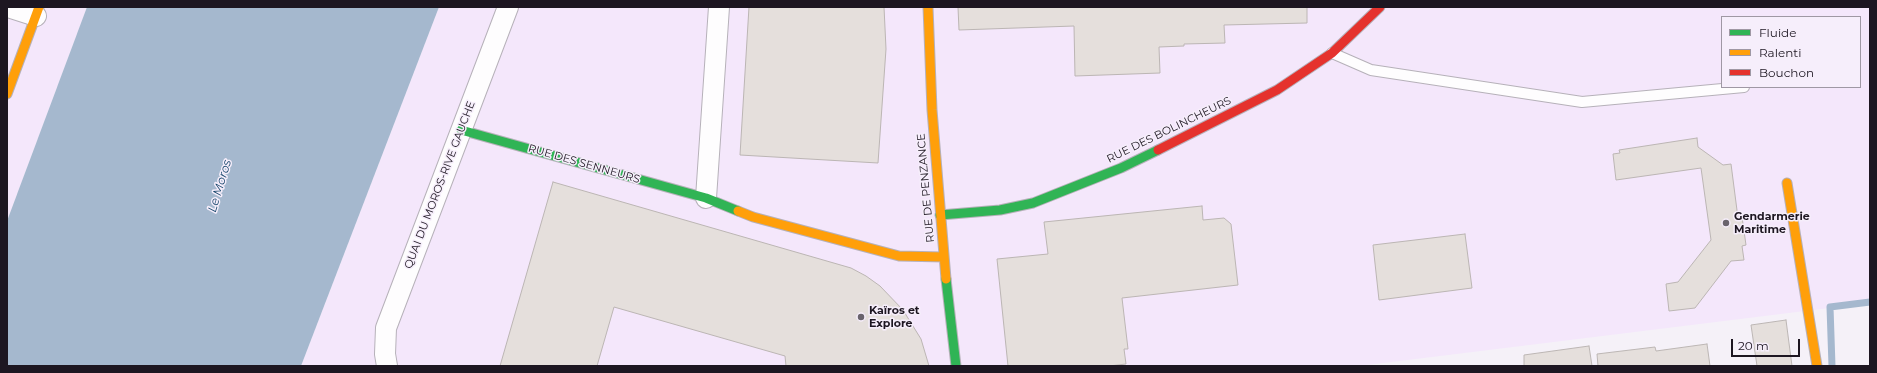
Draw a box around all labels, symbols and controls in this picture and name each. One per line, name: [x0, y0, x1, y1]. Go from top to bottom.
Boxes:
legend: [1721, 16, 1861, 88]
text: Fluide: [1759, 25, 1797, 40]
text: Ralenti: [1759, 45, 1801, 60]
text: Bouchon: [1759, 65, 1814, 80]
street label: RUE DES BOLINCHEURS: [1105, 94, 1233, 166]
street label: QUAI DU MOROS-RIVE GAUCHE: [402, 99, 478, 271]
street label: RUE DE PENZANCE: [915, 133, 937, 243]
street label: RUE DES SENNEURS: [527, 142, 641, 186]
water label: Le Moros: [205, 158, 235, 214]
place label: Gendarmerie Maritime: [1734, 210, 1810, 236]
marker: Gendarmerie Maritime: [1721, 218, 1731, 228]
place label: Kaïros et Explore: [869, 304, 920, 330]
marker: Kaïros et Explore: [856, 312, 866, 322]
scale bar: [1733, 331, 1802, 357]
text: 20 m: [1738, 338, 1769, 353]

